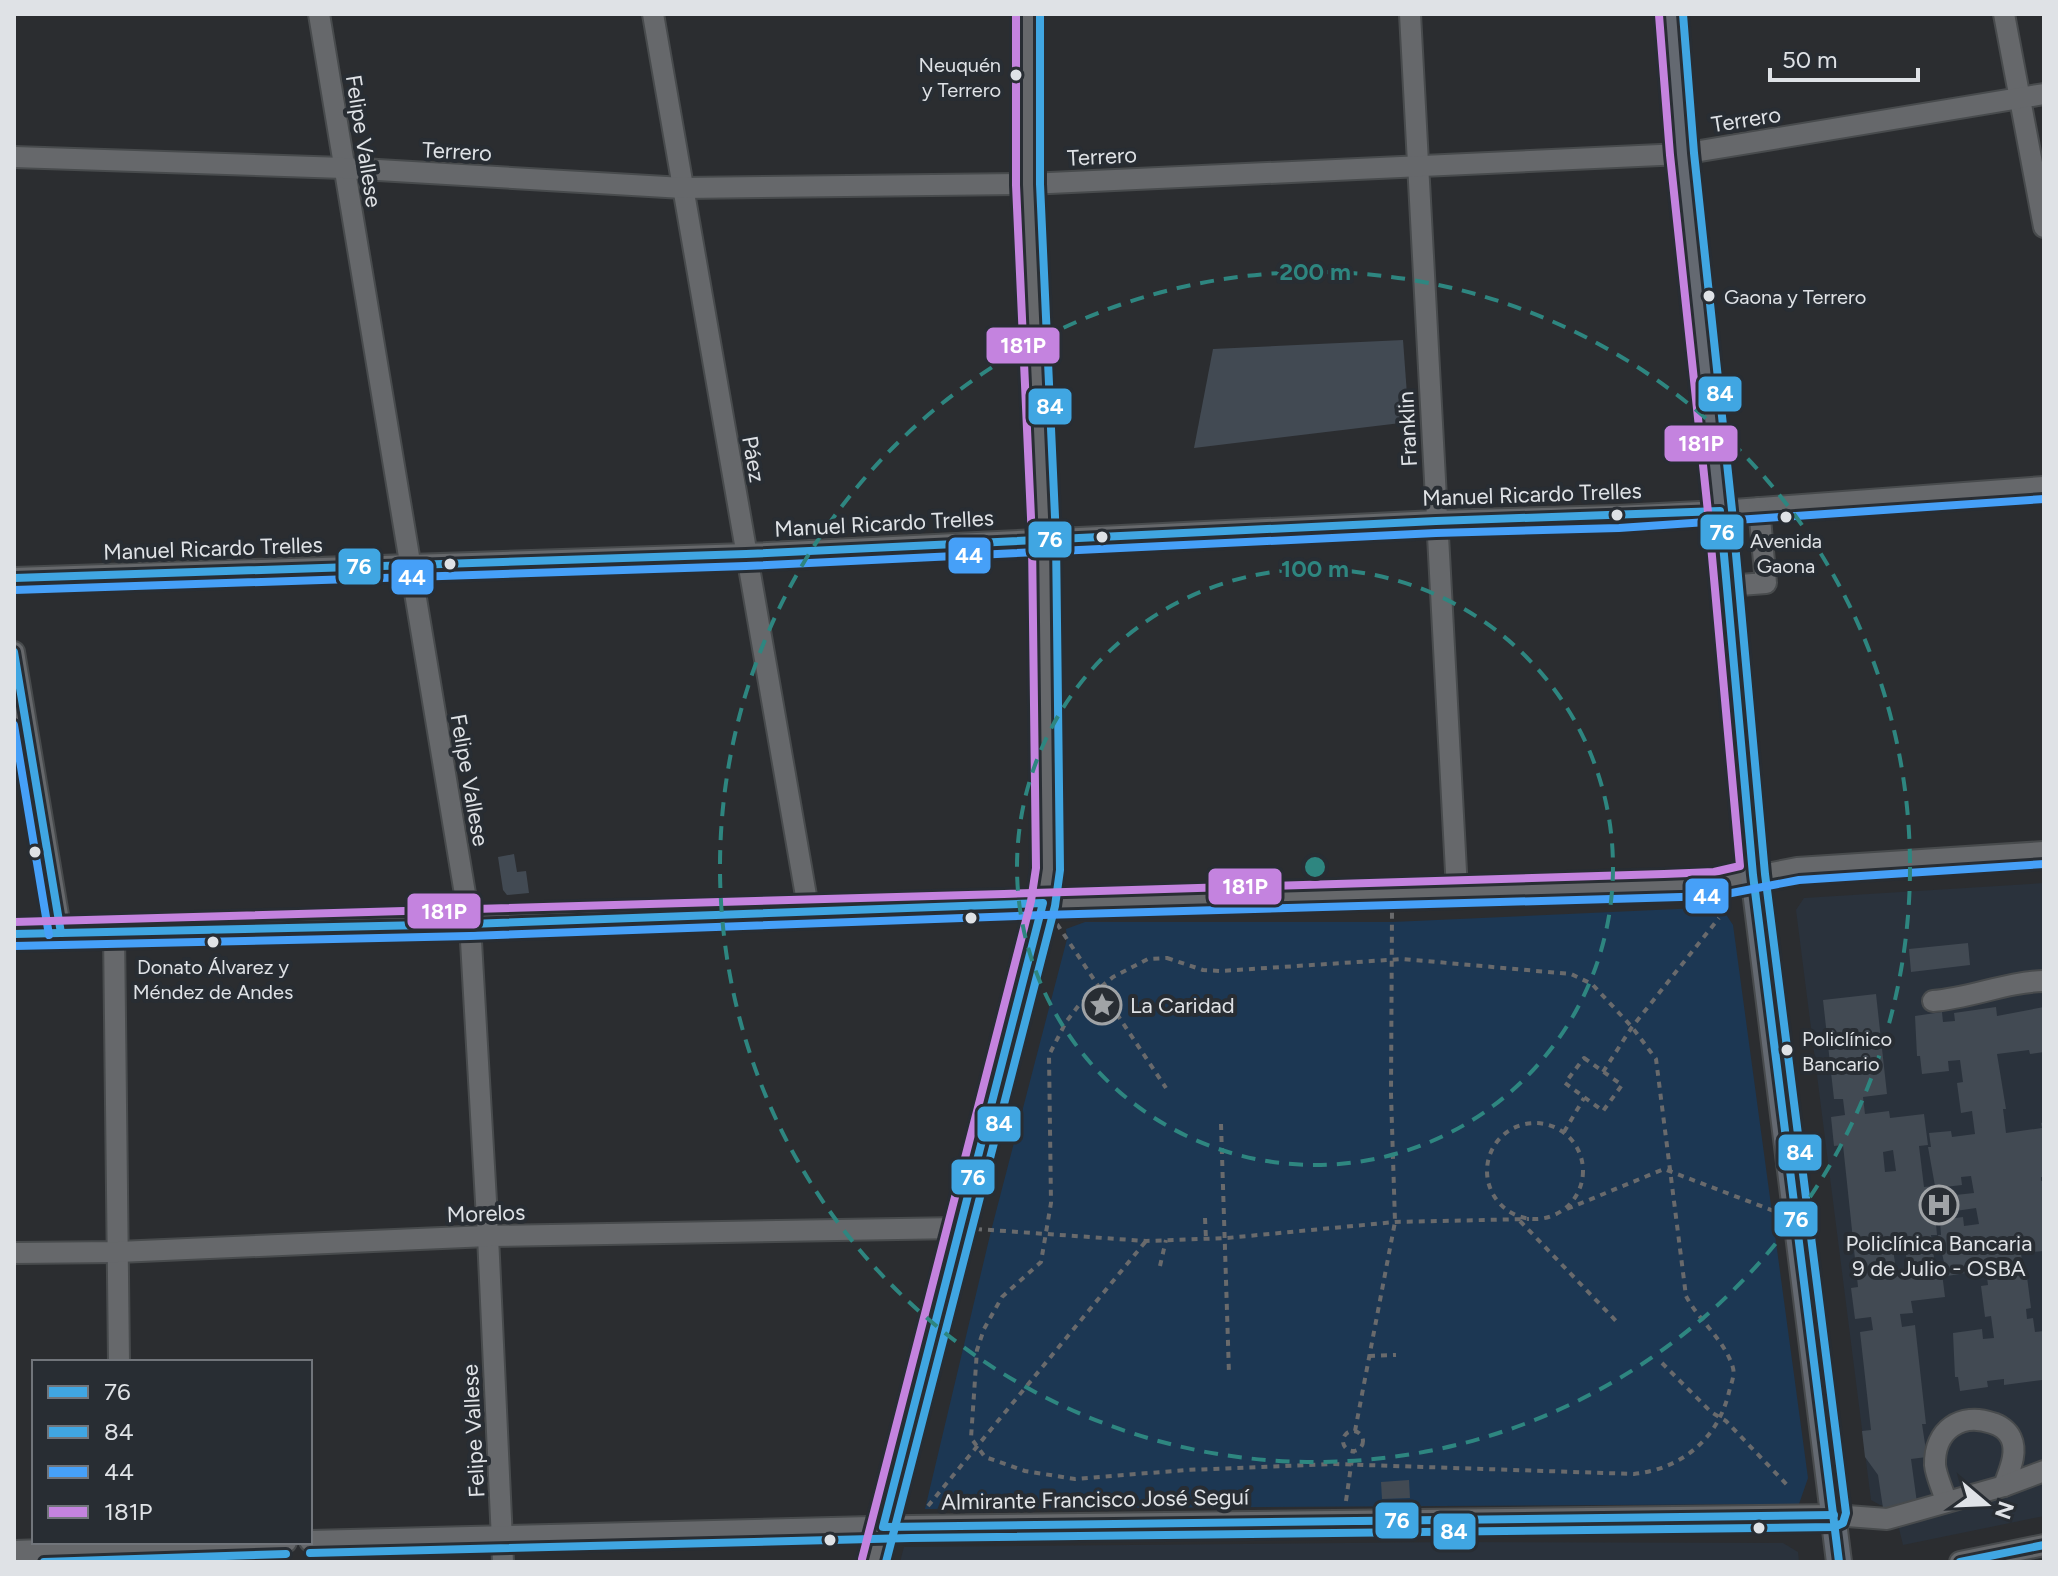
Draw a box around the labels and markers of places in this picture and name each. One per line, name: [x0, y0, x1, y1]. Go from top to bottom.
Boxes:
place label: Neuquén y Terrero: [919, 53, 1001, 102]
marker: Neuquén y Terrero: [1008, 67, 1024, 83]
place label: Gaona y Terrero: [1724, 285, 1866, 309]
marker: Gaona y Terrero: [1701, 288, 1717, 304]
unlabelled marker: [1609, 507, 1625, 523]
marker: Avenida Gaona: [1778, 509, 1794, 525]
unlabelled marker: [1094, 529, 1110, 545]
place label: Avenida Gaona: [1750, 529, 1822, 578]
unlabelled marker: [442, 556, 458, 572]
unlabelled marker: [27, 844, 43, 860]
centre of rings: [1301, 853, 1329, 881]
unlabelled marker: [963, 910, 979, 926]
marker: Donato Álvarez y Méndez de Andes: [205, 934, 221, 950]
place label: Donato Álvarez y Méndez de Andes: [133, 955, 293, 1004]
place icon: La Caridad: [1081, 984, 1123, 1026]
place label: La Caridad: [1130, 992, 1235, 1019]
place label: Policlínico Bancario: [1802, 1027, 1892, 1076]
marker: Policlínico Bancario: [1779, 1042, 1795, 1058]
hospital icon: Policlínica Bancaria 9 de Julio - OSBA: [1918, 1184, 1960, 1226]
place label: Policlínica Bancaria 9 de Julio - OSBA: [1846, 1230, 2032, 1282]
unlabelled marker: [1751, 1520, 1767, 1536]
unlabelled marker: [822, 1532, 838, 1548]

